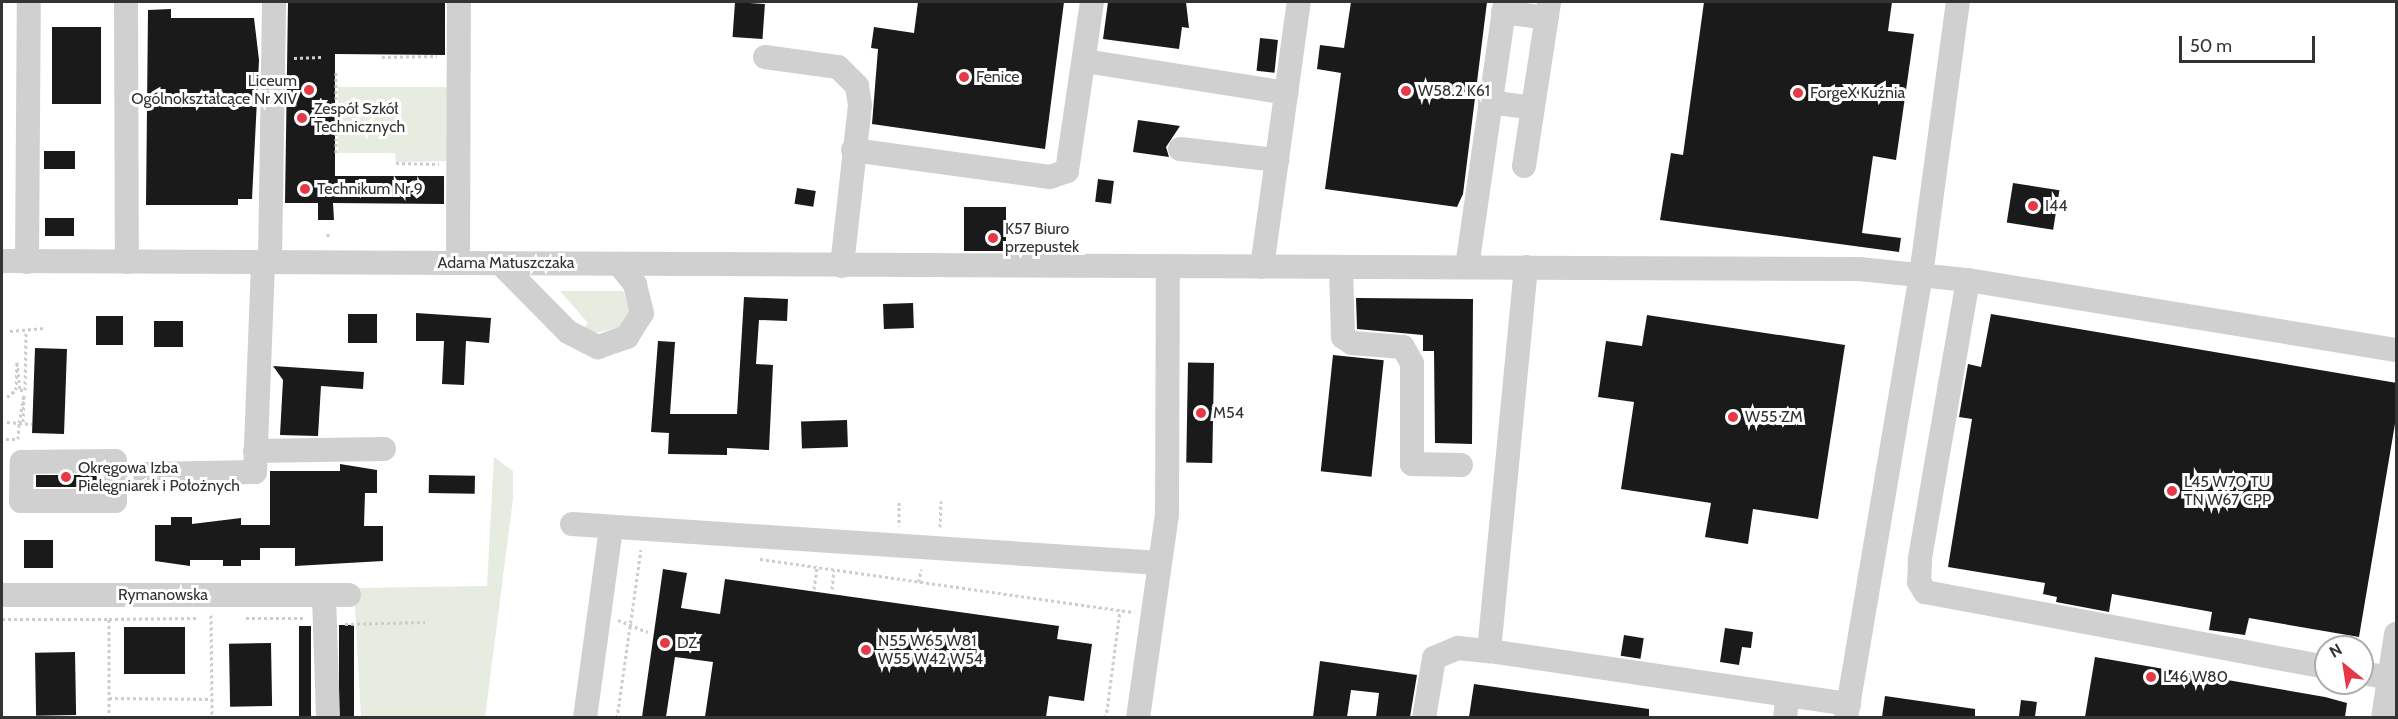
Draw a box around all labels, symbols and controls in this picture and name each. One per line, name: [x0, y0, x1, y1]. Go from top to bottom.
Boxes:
scale bar: [2182, 24, 2318, 62]
text: 50 m: [2190, 35, 2232, 57]
place label: Fenice: [976, 67, 1020, 87]
marker: Fenice: [957, 70, 971, 84]
place label: Liceum Ogólnokształcące Nr XIV: [131, 71, 297, 109]
place label: W58.2 K61: [1418, 81, 1490, 101]
marker: Liceum Ogólnokształcące Nr XIV: [302, 83, 316, 97]
place label: ForgeX Kuźnia: [1810, 83, 1905, 103]
marker: W58.2 K61: [1399, 84, 1413, 98]
marker: ForgeX Kuźnia: [1791, 86, 1805, 100]
place label: Zespół Szkół Technicznych: [314, 99, 405, 137]
marker: Zespół Szkół Technicznych: [295, 111, 309, 125]
place label: Technikum Nr 9: [317, 179, 423, 199]
marker: Technikum Nr 9: [298, 182, 312, 196]
place label: I44: [2045, 196, 2068, 216]
marker: I44: [2026, 199, 2040, 213]
place label: K57 Biuro przepustek: [1005, 219, 1079, 257]
marker: K57 Biuro przepustek: [986, 231, 1000, 245]
street label: Adama Matuszczaka: [438, 253, 574, 273]
place label: M54: [1213, 403, 1244, 423]
marker: M54: [1194, 406, 1208, 420]
place label: W55 ZM: [1745, 407, 1803, 427]
marker: W55 ZM: [1726, 410, 1740, 424]
place label: Okręgowa Izba Pielęgniarek i Położnych: [78, 458, 240, 496]
marker: Okręgowa Izba Pielęgniarek i Położnych: [59, 470, 73, 484]
place label: L45 W70 TU TN W67 CPP: [2184, 472, 2271, 510]
marker: L45 W70 TU TN W67 CPP: [2165, 484, 2179, 498]
street label: Rymanowska: [118, 585, 208, 605]
place label: N55 W65 W81 W55 W42 W54: [878, 631, 983, 669]
place label: DZ: [677, 633, 697, 653]
north arrow: [2314, 635, 2374, 695]
marker: DZ: [658, 636, 672, 650]
text: N: [2326, 640, 2345, 662]
marker: N55 W65 W81 W55 W42 W54: [859, 643, 873, 657]
place label: L46 W80: [2163, 667, 2228, 687]
marker: L46 W80: [2144, 670, 2158, 684]

